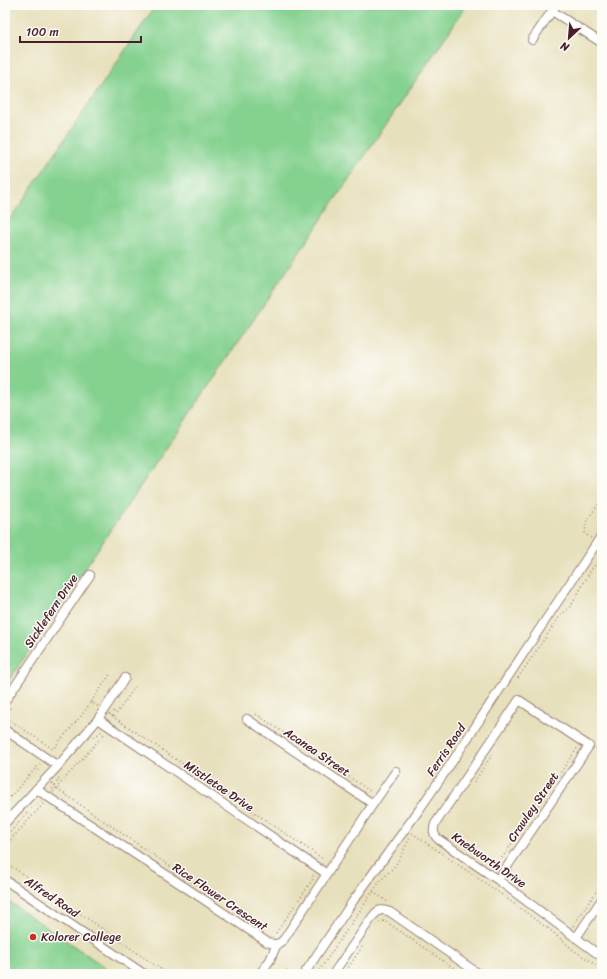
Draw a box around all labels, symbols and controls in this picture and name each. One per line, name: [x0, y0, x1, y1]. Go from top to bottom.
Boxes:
scale bar: [20, 18, 141, 44]
north arrow: [549, 18, 589, 58]
text: 100 m: [26, 21, 59, 43]
text: N: [557, 36, 573, 57]
street label: Sicklefern Drive: [18, 569, 84, 653]
street label: Ferris Road: [420, 718, 473, 781]
street label: Acanea Street: [278, 721, 355, 783]
street label: Mistletoe Drive: [179, 754, 259, 818]
street label: Crawley Street: [501, 767, 565, 847]
street label: Knebworth Drive: [447, 826, 531, 894]
street label: Rice Flower Crescent: [168, 857, 273, 938]
street label: Alfred Road: [19, 870, 85, 924]
place label: Kolorer College: [41, 926, 121, 948]
marker: Kolorer College: [28, 932, 38, 942]

